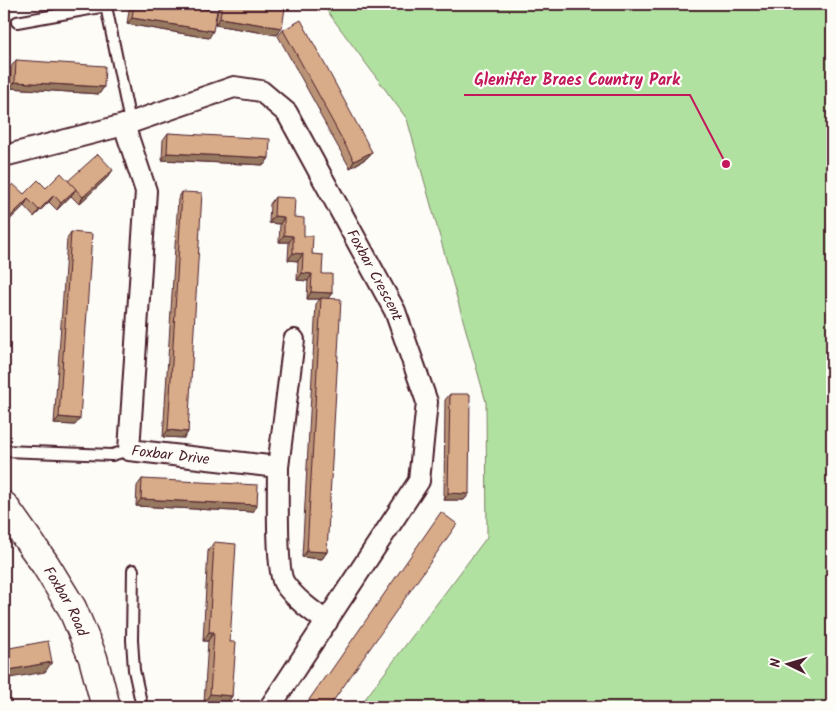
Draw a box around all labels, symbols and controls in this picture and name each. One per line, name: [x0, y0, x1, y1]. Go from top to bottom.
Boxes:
callout: Gleniffer Braes Country Park: [464, 64, 690, 95]
text: Gleniffer Braes Country Park: [474, 68, 681, 93]
street label: Foxbar Crescent: [340, 225, 409, 324]
street label: Foxbar Drive: [130, 439, 211, 472]
street label: Foxbar Road: [36, 562, 94, 641]
north arrow: [764, 638, 814, 688]
text: N: [765, 657, 787, 668]

